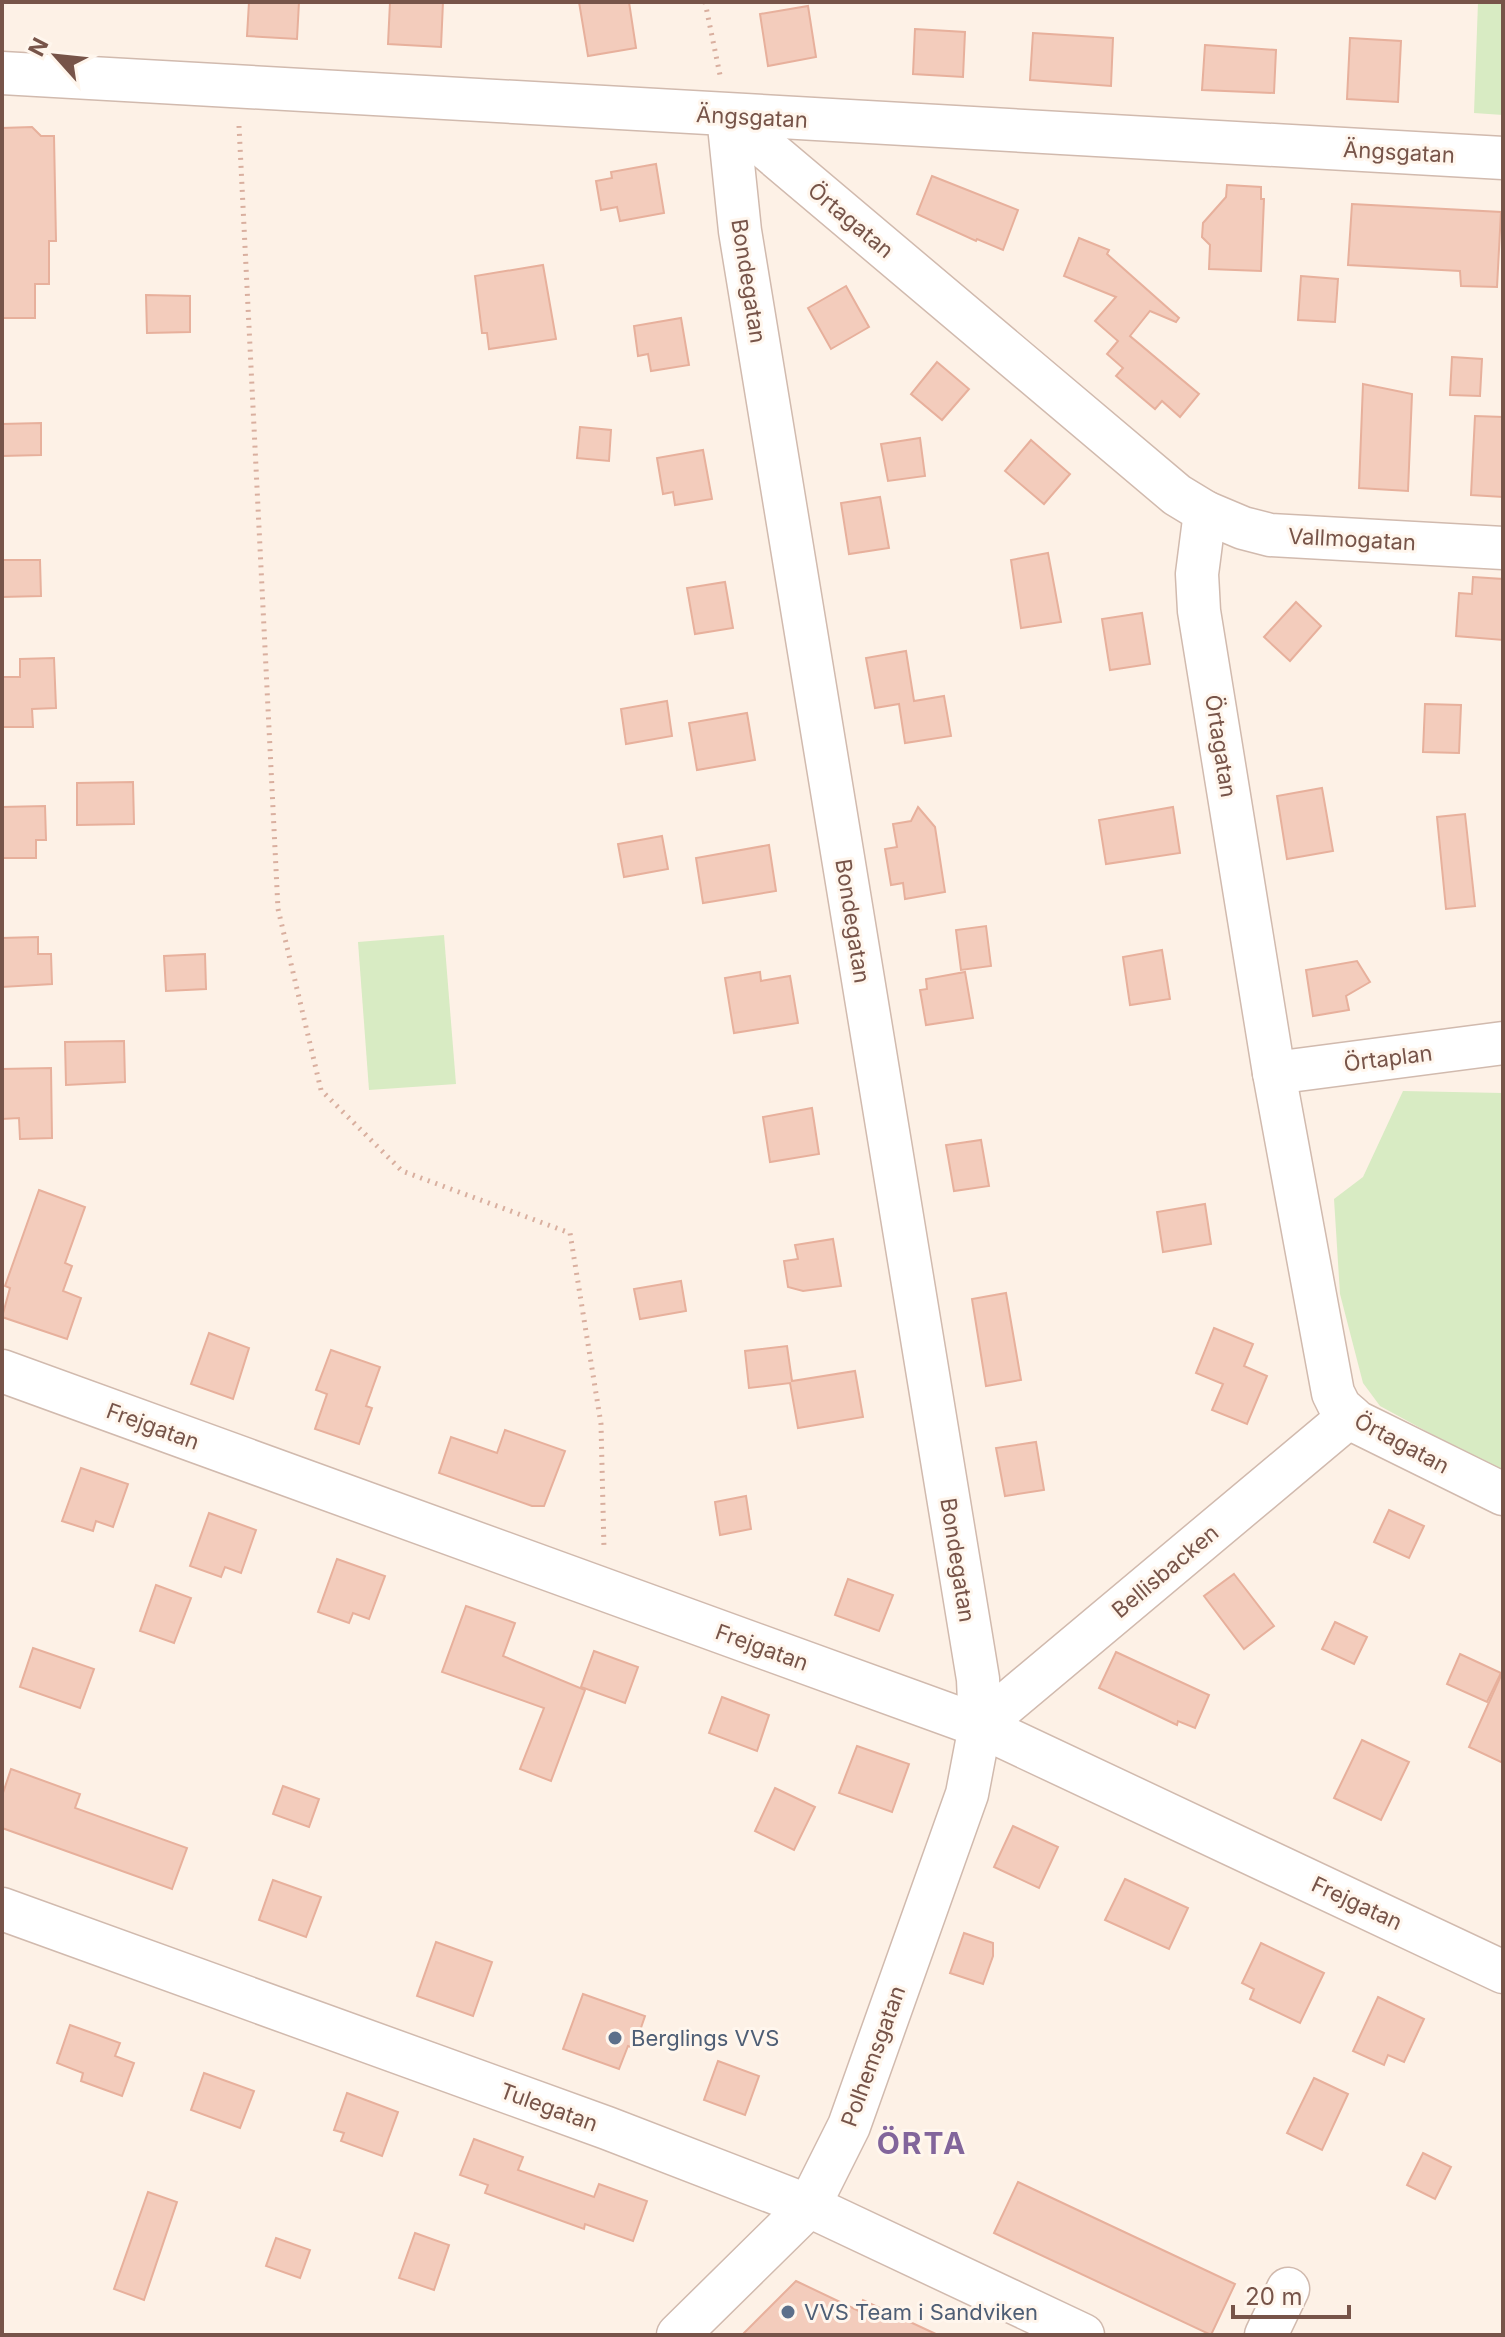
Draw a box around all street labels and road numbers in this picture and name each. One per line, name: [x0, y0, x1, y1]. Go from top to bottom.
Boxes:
street label: Ängsgatan: [695, 101, 809, 133]
street label: Ängsgatan: [1342, 136, 1456, 168]
street label: Örtagatan: [803, 177, 899, 263]
street label: Bondegatan: [726, 217, 772, 345]
street label: Vallmogatan: [1287, 523, 1417, 555]
street label: Örtagatan: [1200, 693, 1242, 799]
street label: Bondegatan: [830, 857, 876, 985]
street label: Örtaplan: [1342, 1040, 1434, 1076]
street label: Frejgatan: [103, 1397, 203, 1455]
street label: Örtagatan: [1350, 1407, 1454, 1479]
street label: Bondegatan: [935, 1496, 981, 1624]
street label: Bellisbacken: [1107, 1519, 1223, 1623]
street label: Frejgatan: [712, 1618, 812, 1676]
street label: Frejgatan: [1308, 1871, 1406, 1935]
street label: Polhemsgatan: [836, 1982, 910, 2130]
street label: Tulegatan: [497, 2077, 601, 2137]

